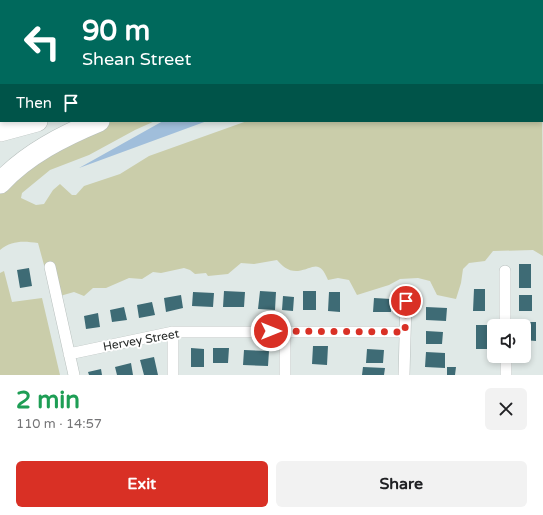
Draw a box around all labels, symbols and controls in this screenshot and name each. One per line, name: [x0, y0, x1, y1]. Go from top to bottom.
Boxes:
text: 90 m: [82, 14, 150, 48]
icon: left: [16, 16, 68, 68]
text: Shean Street: [82, 48, 191, 70]
icon: arrive: [60, 92, 82, 114]
text: Then: [16, 94, 52, 112]
pin: [389, 284, 423, 318]
icon: arrive: [395, 290, 417, 312]
position arrow: [250, 310, 292, 352]
map controls: [487, 319, 531, 363]
button: sound: [487, 319, 531, 363]
street label: Hervey Street: [102, 326, 181, 354]
text: 2 min: [16, 386, 80, 415]
button: close: [485, 388, 527, 430]
text: 110 m · 14:57: [16, 416, 102, 432]
button: Exit: [16, 461, 268, 507]
button: Share: [276, 461, 527, 507]

